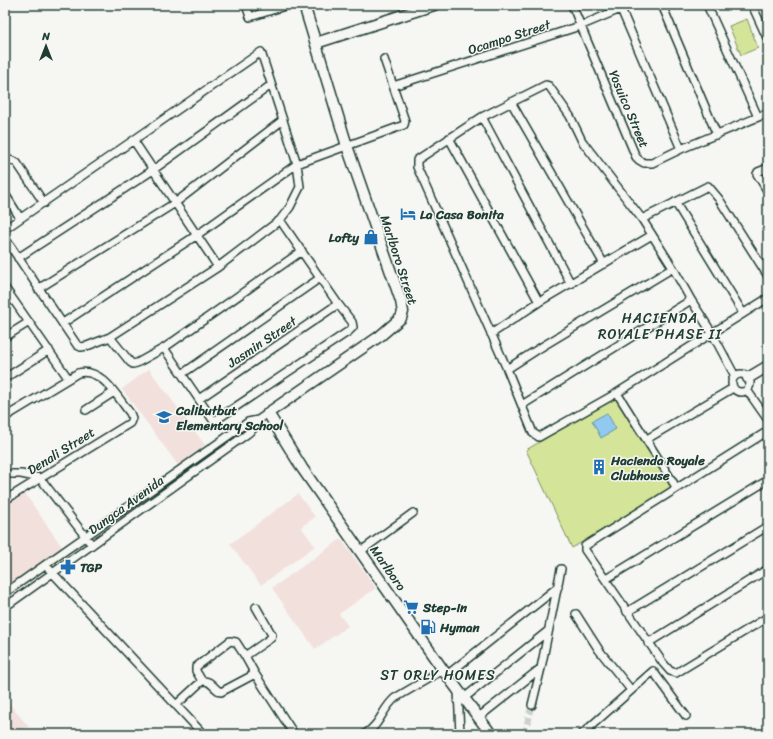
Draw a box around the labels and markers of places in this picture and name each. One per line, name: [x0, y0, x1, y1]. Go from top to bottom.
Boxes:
place label: La Casa Bonita: [420, 203, 504, 226]
hotel icon: La Casa Bonita: [399, 205, 417, 223]
place label: Lofty: [329, 226, 360, 249]
shop icon: Lofty: [362, 228, 380, 246]
place label: Calibutbut Elementary School: [175, 399, 285, 437]
school or university icon: Calibutbut Elementary School: [155, 408, 173, 426]
place label: Hacienda Royale Clubhouse: [610, 449, 705, 487]
building icon: Hacienda Royale Clubhouse: [590, 458, 608, 476]
place label: TGP: [80, 556, 103, 579]
pharmacy icon: TGP: [59, 558, 77, 576]
place label: Step-in: [422, 596, 468, 619]
supermarket icon: Step-in: [402, 598, 420, 616]
place label: Hyman: [439, 616, 480, 639]
fuel station icon: Hyman: [419, 618, 437, 636]

